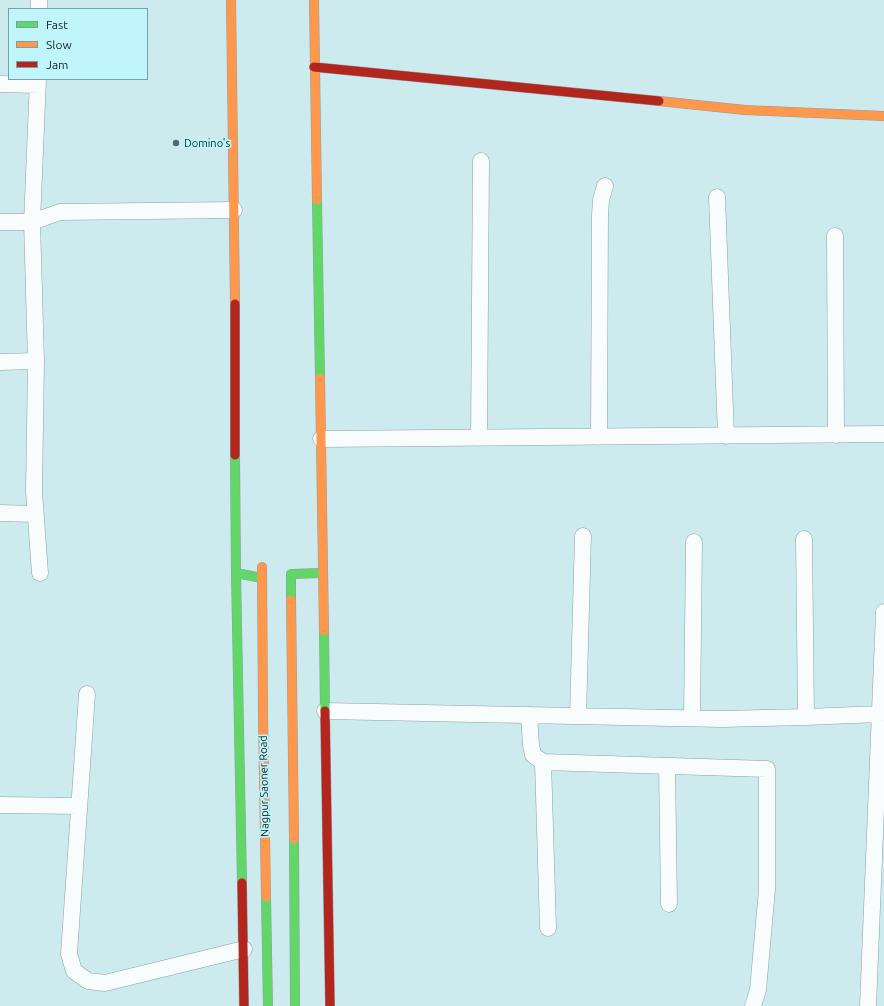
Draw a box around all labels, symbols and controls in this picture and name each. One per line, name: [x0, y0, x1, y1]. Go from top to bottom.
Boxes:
legend: [8, 8, 148, 80]
text: Fast: [46, 18, 68, 31]
text: Slow: [46, 38, 72, 51]
text: Jam: [46, 58, 68, 71]
place label: Domino's: [184, 136, 230, 150]
marker: Domino's: [171, 138, 181, 148]
street label: Nagpur Saoner Road: [257, 735, 271, 837]

